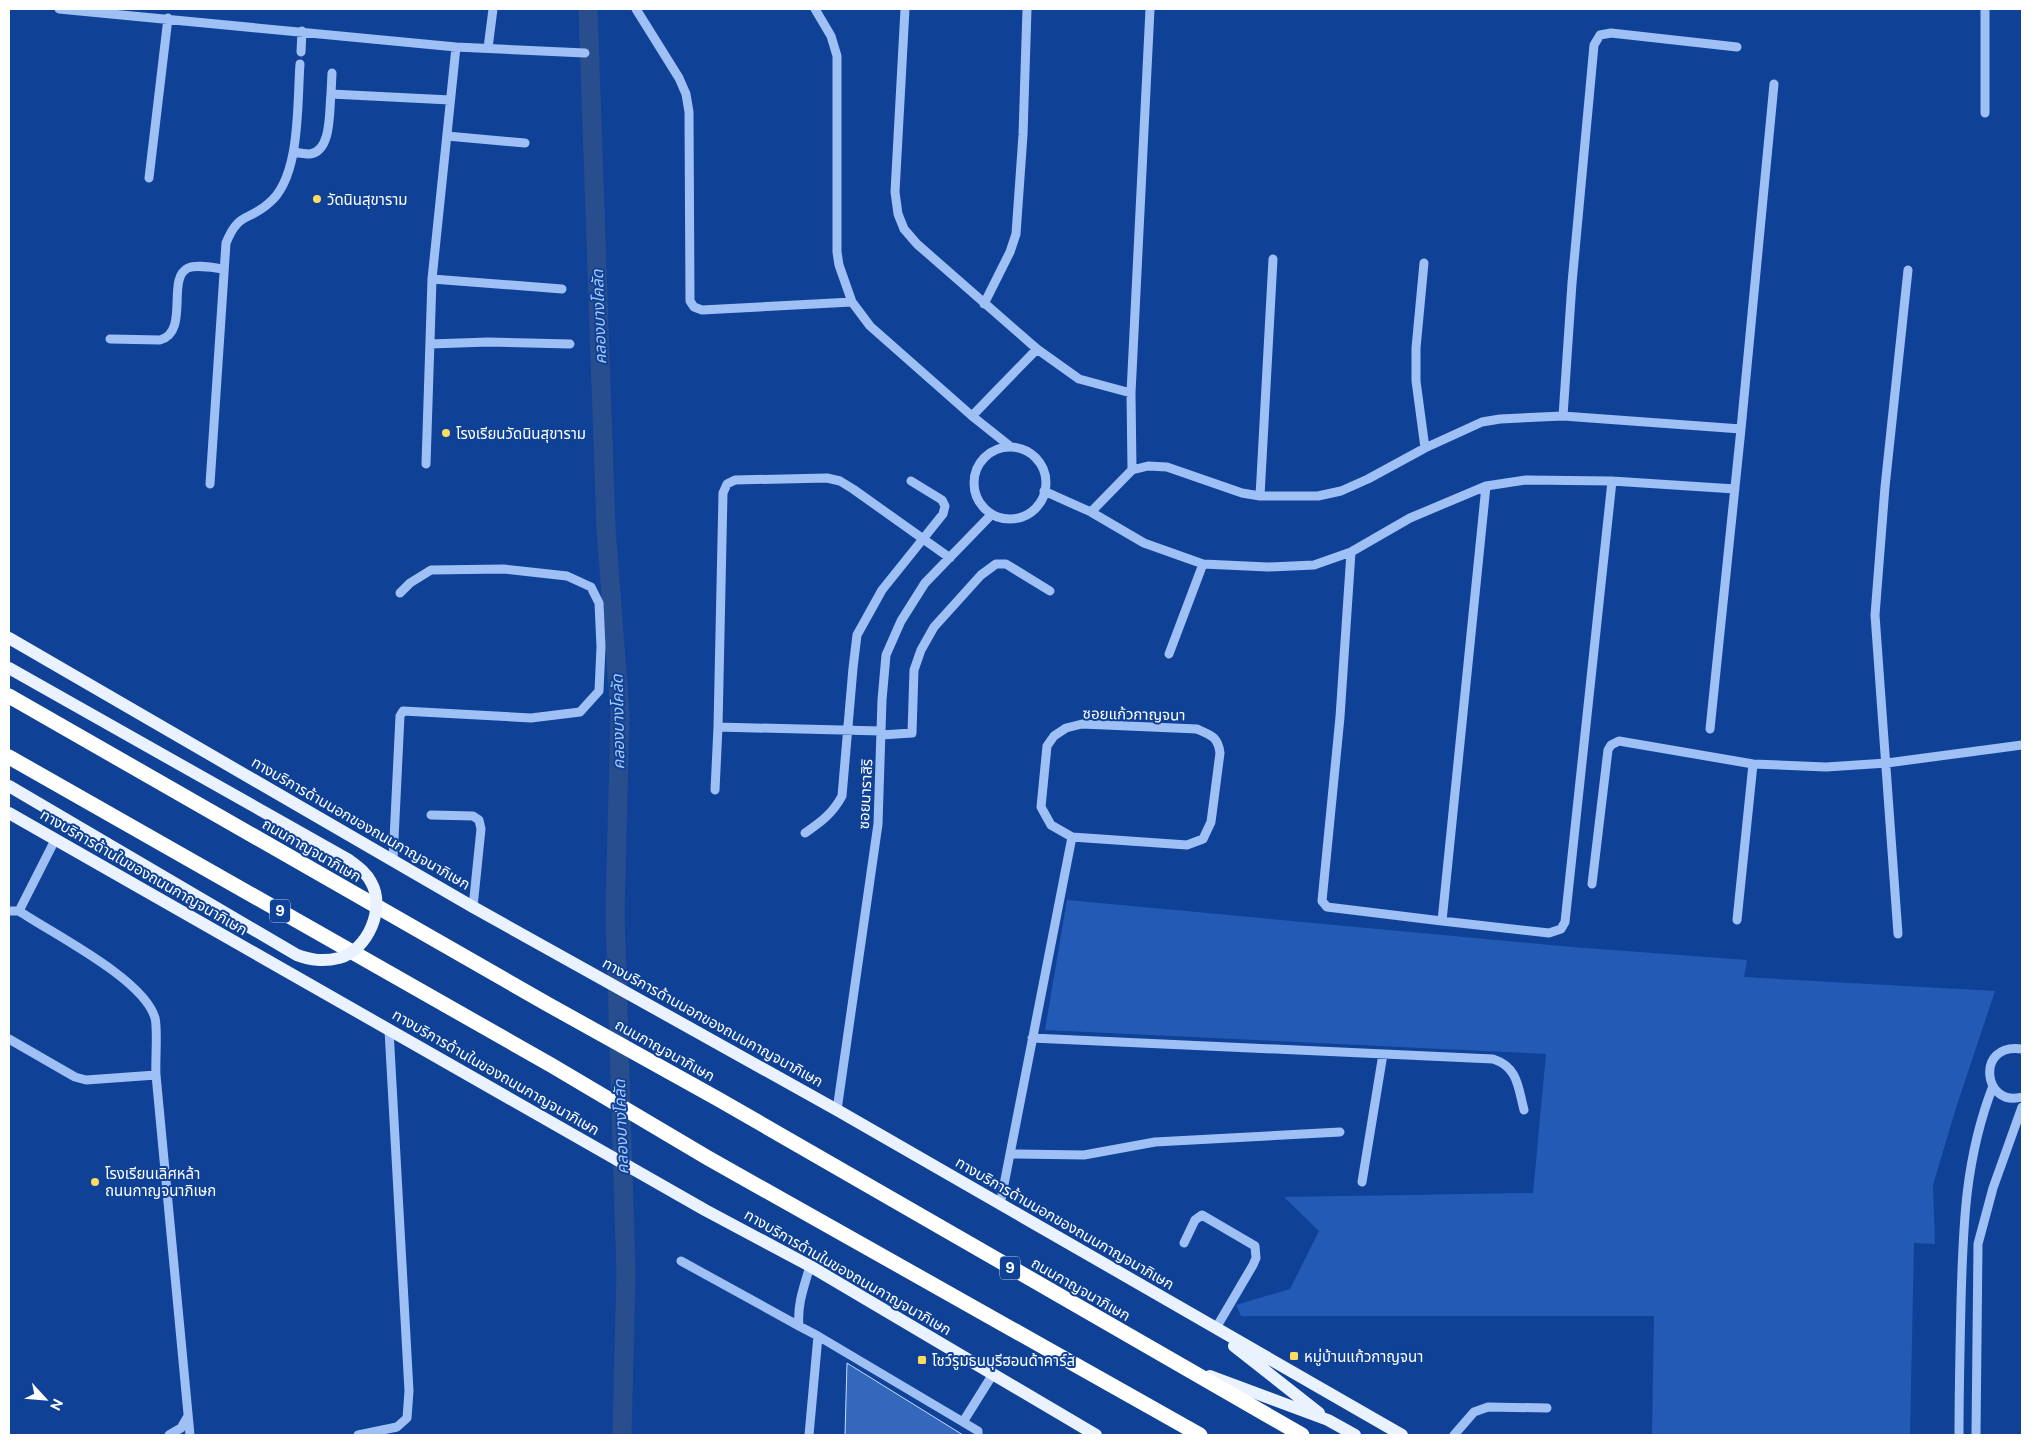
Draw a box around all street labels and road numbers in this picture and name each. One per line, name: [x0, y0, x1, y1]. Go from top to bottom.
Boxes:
street label: ซอยแก้วกาญจนา: [1082, 705, 1186, 723]
street label: ทางบริการด้านนอกของถนนกาญจนาภิเษก: [248, 753, 474, 893]
street label: ซอยนาราสิริ: [855, 758, 875, 830]
street label: ทางบริการด้านในของถนนกาญจนาภิเษก: [37, 806, 251, 938]
street label: ถนนกาญจนาภิเษก: [259, 814, 365, 886]
road number: 9: [270, 899, 290, 922]
street label: ทางบริการด้านนอกของถนนกาญจนาภิเษก: [599, 954, 827, 1090]
street label: ทางบริการด้านในของถนนกาญจนาภิเษก: [389, 1006, 603, 1138]
street label: ถนนกาญจนาภิเษก: [612, 1015, 718, 1085]
street label: ทางบริการด้านนอกของถนนกาญจนาภิเษก: [952, 1153, 1178, 1293]
street label: ทางบริการด้านในของถนนกาญจนาภิเษก: [741, 1206, 955, 1338]
street label: ถนนกาญจนาภิเษก: [1028, 1253, 1134, 1325]
road number: 9: [1000, 1256, 1020, 1280]

